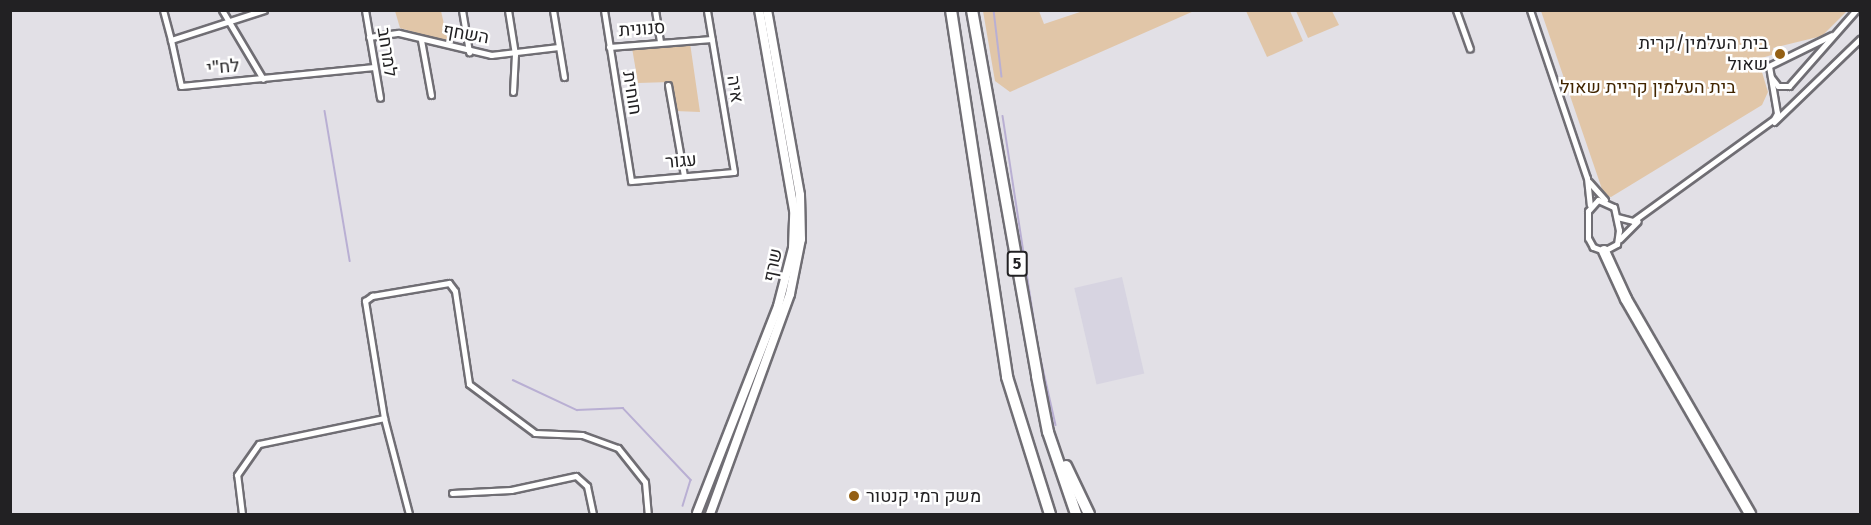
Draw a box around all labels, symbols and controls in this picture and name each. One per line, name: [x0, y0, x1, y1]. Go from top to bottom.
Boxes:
street label: סנונית: [618, 17, 666, 41]
street label: השחף: [441, 19, 491, 49]
street label: למרחב: [372, 26, 402, 78]
place label: בית העלמין/קרית שאול: [1639, 33, 1768, 76]
marker: בית העלמין/קרית שאול: [1773, 47, 1787, 61]
street label: לח"י: [206, 55, 240, 79]
street label: חוחית: [618, 70, 646, 116]
street label: איה: [722, 74, 748, 104]
park label: בית העלמין קריית שאול: [1560, 76, 1736, 98]
street label: עגור: [664, 149, 698, 173]
street label: שרף: [759, 246, 787, 284]
road number: 5: [1006, 251, 1028, 277]
place label: משק רמי קנטור: [866, 485, 981, 507]
marker: משק רמי קנטור: [847, 489, 861, 503]

